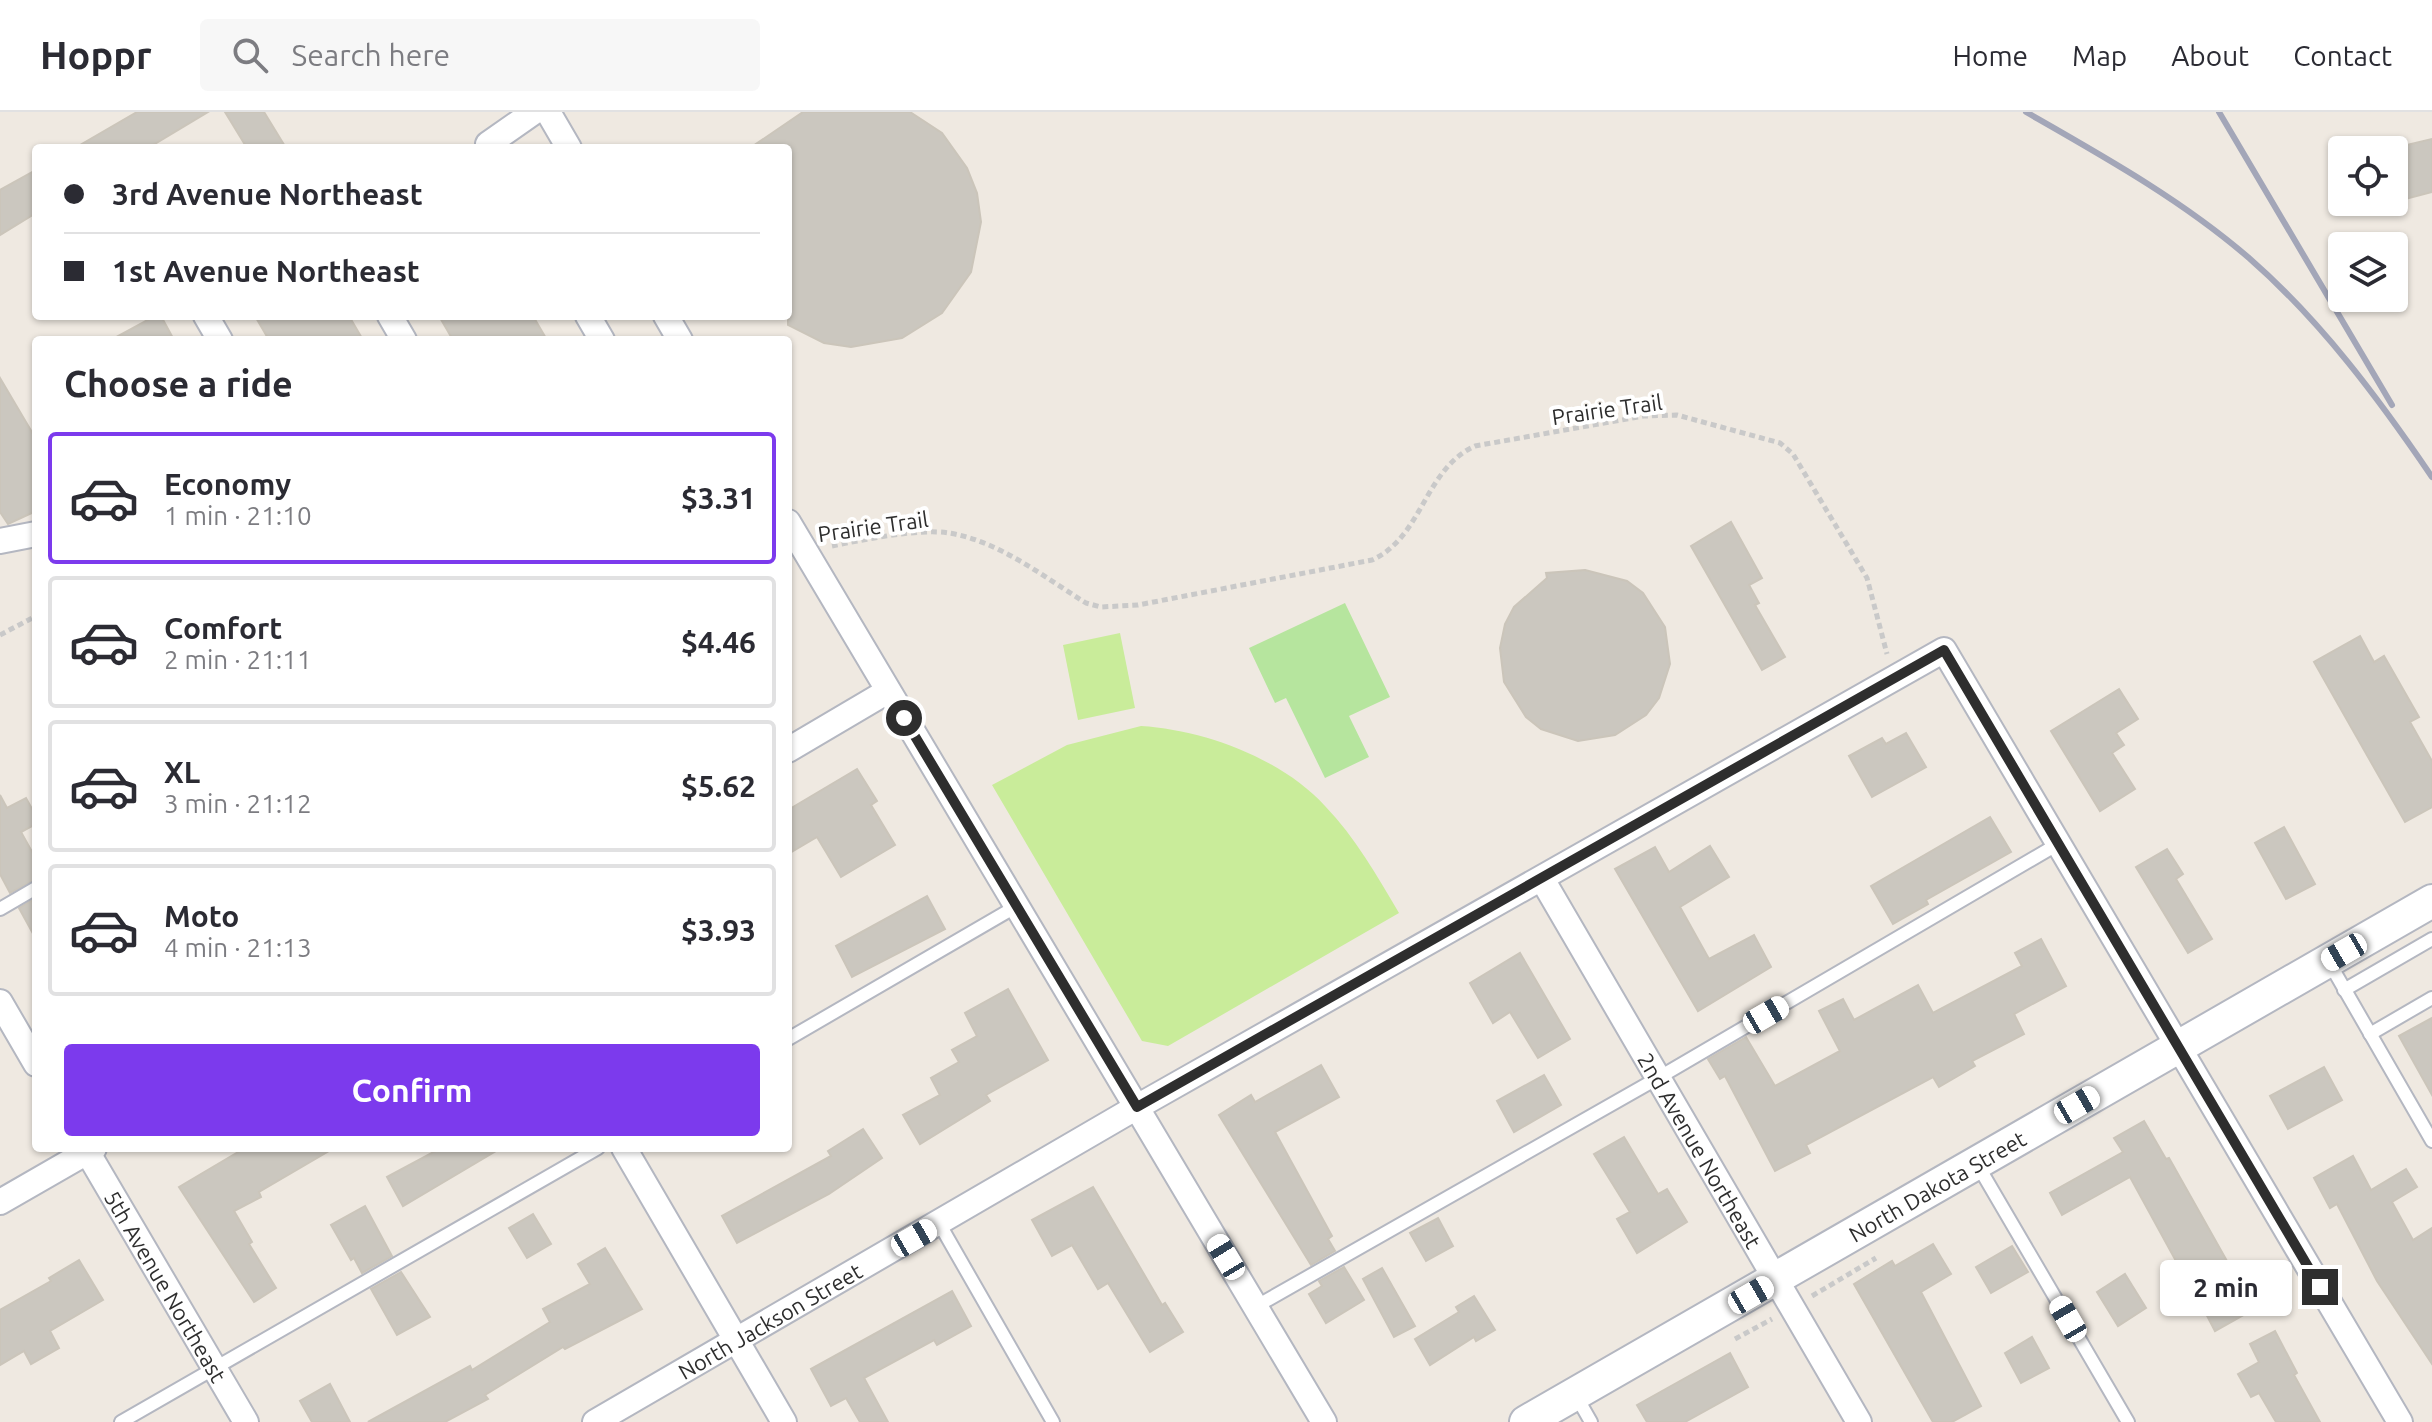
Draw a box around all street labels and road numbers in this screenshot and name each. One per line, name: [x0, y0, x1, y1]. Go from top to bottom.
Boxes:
street label: Prairie Trail: [1550, 389, 1664, 429]
street label: Prairie Trail: [816, 506, 930, 546]
street label: 2nd Avenue Northeast: [1634, 1048, 1767, 1253]
street label: North Dakota Street: [1844, 1125, 2030, 1246]
street label: 5th Avenue Northeast: [100, 1186, 232, 1386]
street label: North Jackson Street: [673, 1257, 866, 1384]

